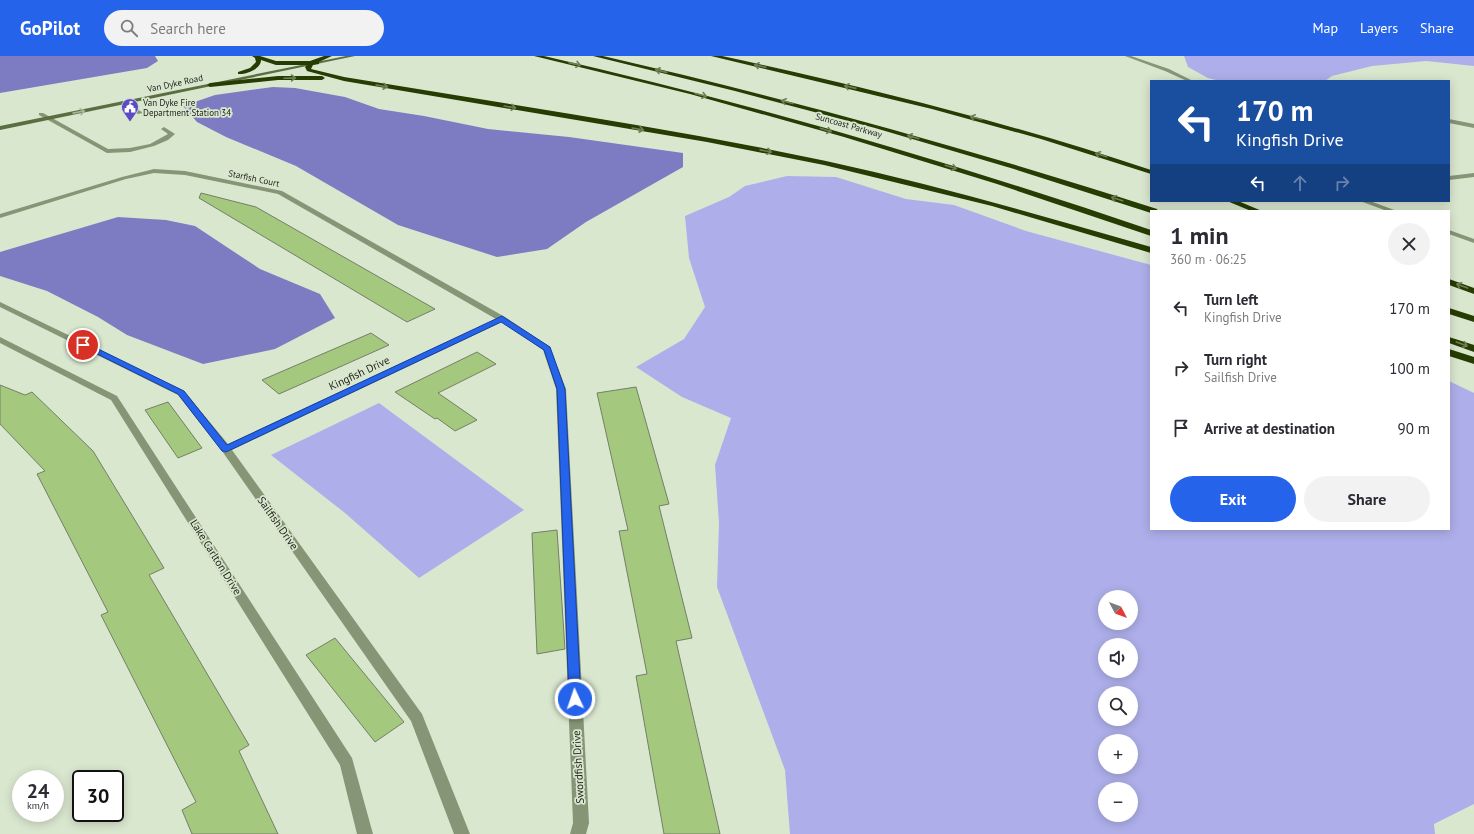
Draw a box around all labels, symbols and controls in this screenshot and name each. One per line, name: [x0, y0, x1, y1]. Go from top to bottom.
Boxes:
search box: [104, 10, 384, 46]
text: GoPilot: [20, 16, 80, 40]
icon: search: [118, 17, 140, 39]
text: Search here: [150, 19, 226, 38]
text: Map: [1312, 19, 1338, 37]
text: Layers: [1360, 19, 1398, 37]
text: Share: [1420, 19, 1454, 37]
one-way arrow: [568, 61, 581, 69]
one-way arrow: [753, 61, 766, 69]
one-way arrow: [655, 66, 668, 74]
street label: Van Dyke Road: [145, 72, 204, 94]
one-way arrow: [283, 74, 296, 82]
one-way arrow: [375, 82, 388, 90]
one-way arrow: [844, 83, 857, 90]
one-way arrow: [694, 92, 707, 100]
text: 170 m: [1236, 92, 1313, 129]
icon: left: [1170, 96, 1222, 148]
public building icon: Van Dyke Fire Department Station 34: [120, 97, 140, 122]
place label: Van Dyke Fire Department Station 34: [142, 97, 231, 118]
one-way arrow: [781, 98, 794, 105]
one-way arrow: [503, 103, 516, 111]
one-way arrow: [73, 107, 86, 115]
street label: Suncoast Parkway: [814, 110, 884, 140]
one-way arrow: [970, 114, 983, 122]
one-way arrow: [632, 125, 645, 133]
one-way arrow: [820, 127, 833, 134]
text: Kingfish Drive: [1236, 128, 1344, 151]
one-way arrow: [906, 132, 919, 140]
one-way arrow: [760, 148, 773, 156]
one-way arrow: [1094, 151, 1107, 158]
one-way arrow: [944, 164, 957, 171]
street label: Starfish Court: [227, 167, 281, 189]
icon: left: [1247, 172, 1269, 194]
icon: ahead: [1289, 172, 1311, 194]
icon: right: [1331, 172, 1353, 194]
one-way arrow: [1111, 195, 1124, 202]
text: 1 min: [1170, 220, 1229, 251]
button: close: [1388, 223, 1430, 265]
text: 360 m · 06:25: [1170, 251, 1247, 268]
one-way arrow: [1456, 282, 1468, 290]
text: Turn left: [1204, 290, 1258, 309]
icon: left: [1170, 297, 1192, 319]
text: 170 m: [1389, 299, 1430, 318]
text: Kingfish Drive: [1204, 309, 1282, 326]
pin: [66, 328, 100, 362]
icon: arrive: [72, 334, 94, 356]
one-way arrow: [1455, 341, 1467, 349]
text: Turn right: [1204, 350, 1267, 369]
street label: Kingfish Drive: [326, 353, 392, 393]
icon: right: [1170, 357, 1192, 379]
text: 100 m: [1389, 359, 1430, 378]
text: Sailfish Drive: [1204, 369, 1277, 386]
icon: arrive: [1170, 417, 1192, 439]
text: Arrive at destination: [1204, 419, 1335, 438]
text: 90 m: [1397, 419, 1430, 438]
button: Exit: [1170, 476, 1296, 522]
button: Share: [1304, 476, 1430, 522]
street label: Sailfish Drive: [255, 494, 302, 553]
street label: Lake Carlton Drive: [187, 517, 245, 598]
north arrow: [1098, 590, 1138, 630]
map controls: [1098, 590, 1138, 822]
button: sound: [1098, 638, 1138, 678]
position arrow: [554, 678, 596, 720]
button: search: [1098, 686, 1138, 726]
street label: Swordfish Drive: [569, 730, 587, 804]
button: +: [1098, 734, 1138, 774]
speed limit sign: 30: [72, 770, 124, 822]
text: 24: [27, 778, 49, 804]
button: −: [1098, 782, 1138, 822]
text: km/h: [27, 799, 49, 812]

